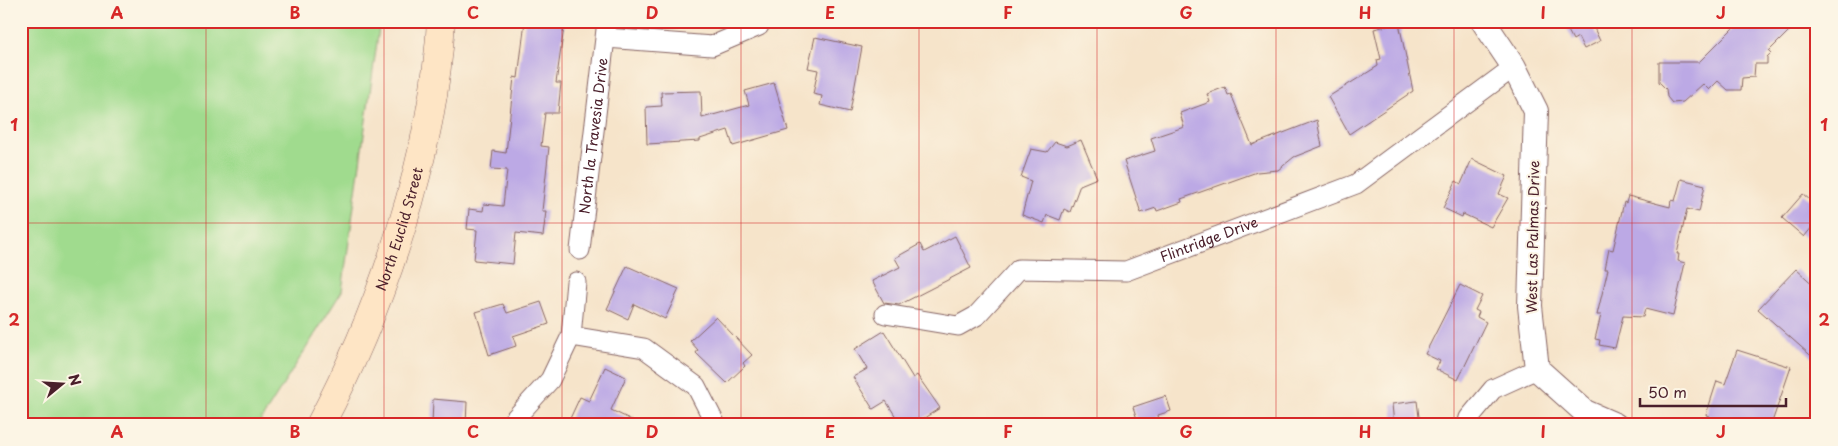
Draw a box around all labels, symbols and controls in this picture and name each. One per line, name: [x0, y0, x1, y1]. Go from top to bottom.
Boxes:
text: A: [111, 0, 124, 24]
text: B: [290, 0, 301, 24]
text: C: [467, 0, 479, 24]
text: D: [646, 0, 658, 24]
text: E: [825, 0, 835, 24]
text: F: [1003, 0, 1013, 24]
text: G: [1179, 0, 1193, 24]
text: H: [1359, 0, 1371, 24]
text: I: [1540, 0, 1546, 24]
text: J: [1716, 0, 1726, 24]
street label: North la Travesia Drive: [573, 56, 613, 215]
text: 1: [10, 112, 18, 136]
text: 1: [1820, 112, 1828, 136]
street label: West Las Palmas Drive: [1521, 160, 1544, 314]
street label: North Euclid Street: [370, 164, 428, 294]
street label: Flintridge Drive: [1157, 211, 1261, 267]
text: 2: [8, 307, 20, 331]
text: 2: [1818, 307, 1830, 331]
north arrow: [38, 358, 88, 408]
text: N: [63, 371, 87, 388]
scale bar: [1640, 376, 1787, 408]
text: 50 m: [1648, 380, 1687, 403]
text: A: [111, 419, 124, 443]
text: B: [290, 419, 301, 443]
text: C: [467, 419, 479, 443]
text: D: [646, 419, 658, 443]
text: E: [825, 419, 835, 443]
text: F: [1003, 419, 1013, 443]
text: G: [1179, 419, 1193, 443]
text: H: [1359, 419, 1371, 443]
text: I: [1540, 419, 1546, 443]
text: J: [1716, 419, 1726, 443]

